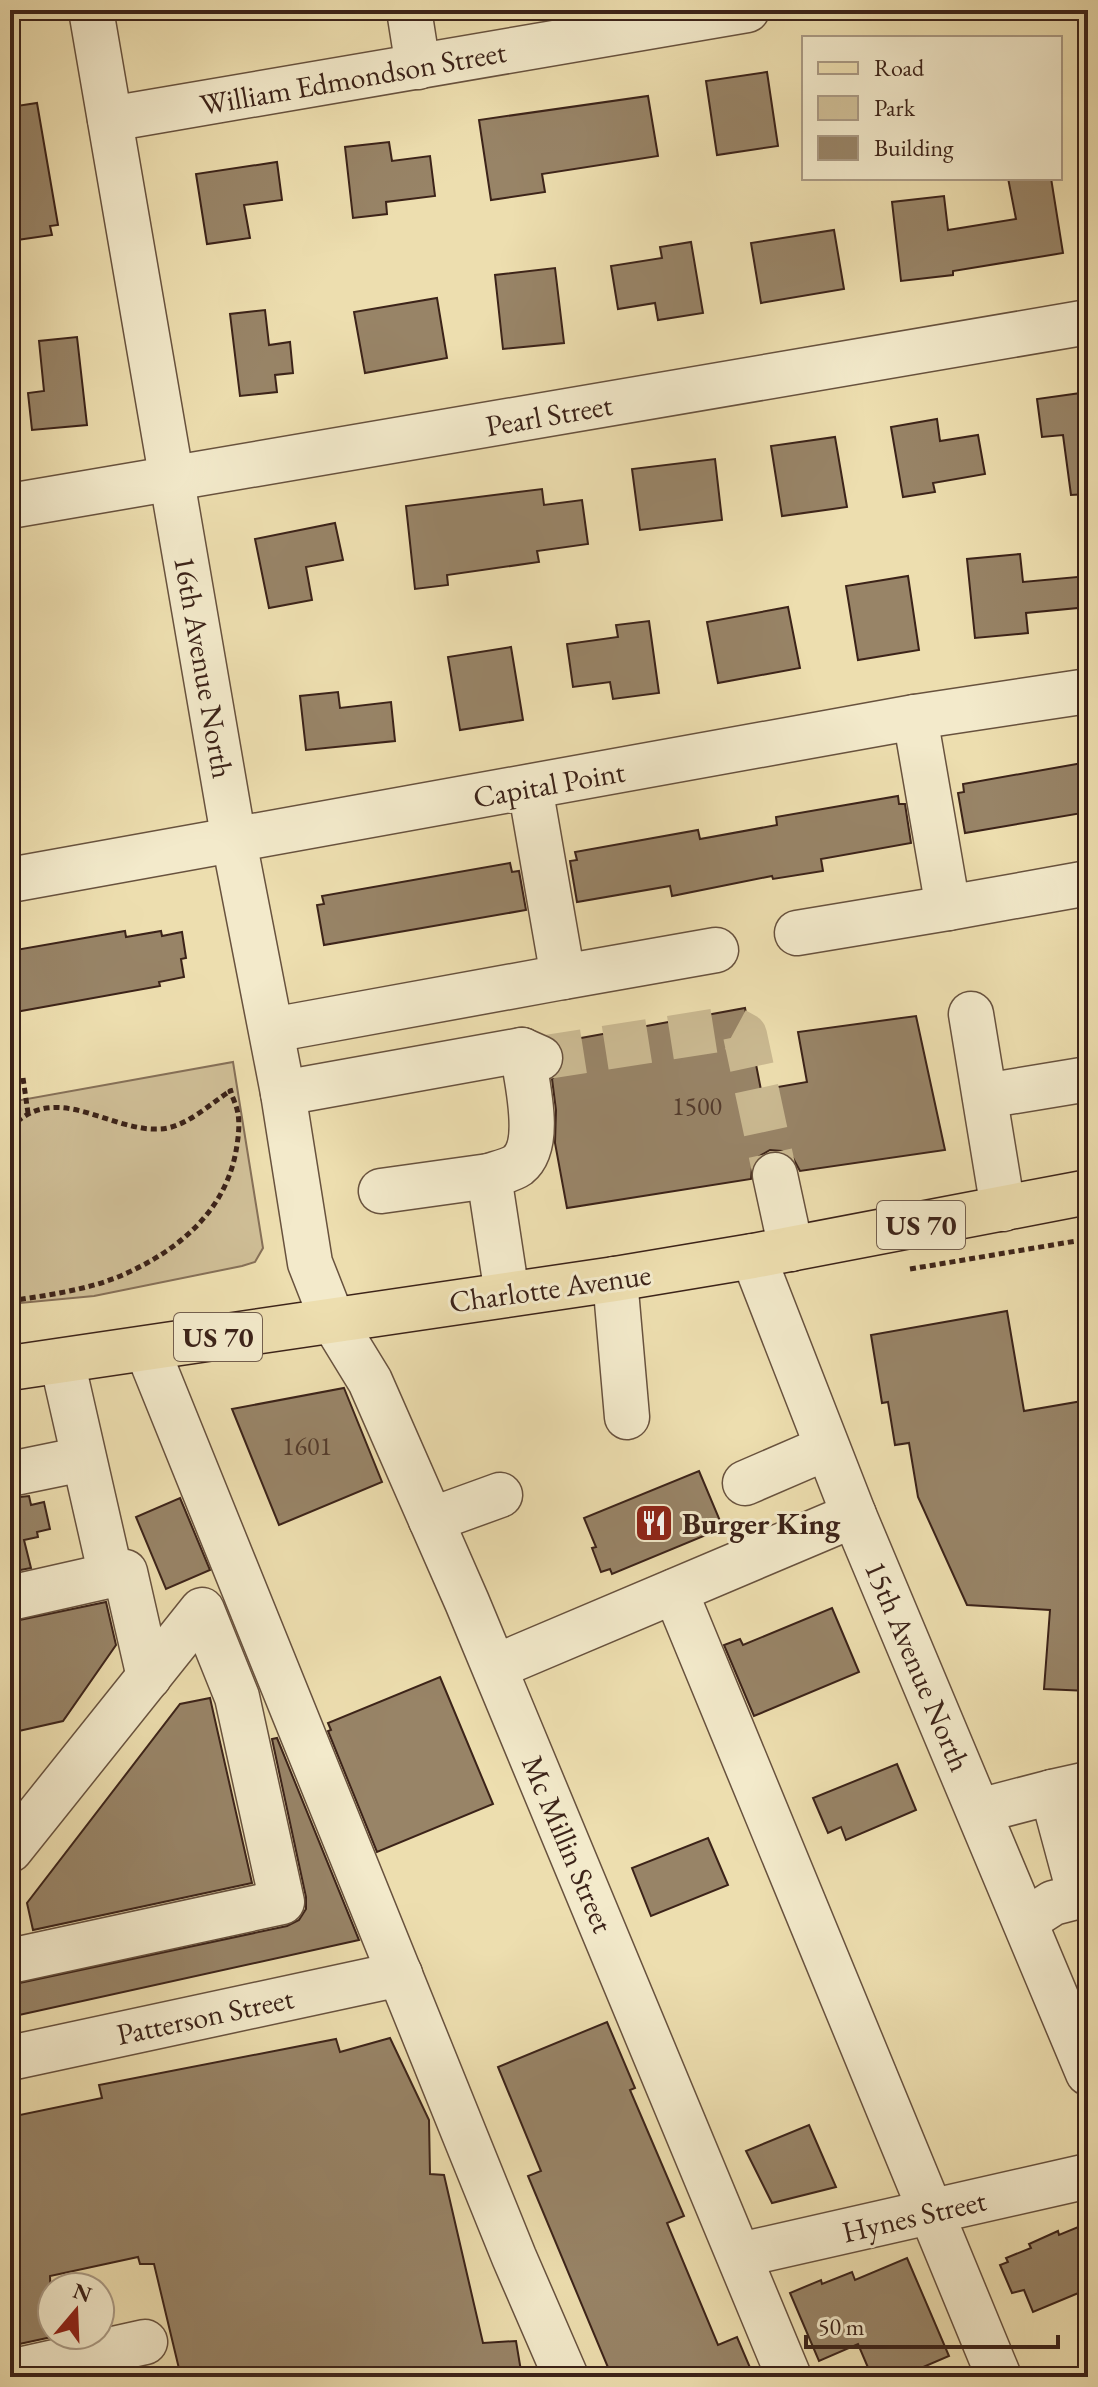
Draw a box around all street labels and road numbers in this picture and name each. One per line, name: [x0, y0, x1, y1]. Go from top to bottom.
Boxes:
street label: William Edmondson Street: [197, 32, 510, 124]
street label: Pearl Street: [483, 385, 616, 445]
street label: 16th Avenue North: [165, 553, 243, 781]
street label: Capital Point: [470, 751, 628, 817]
road number: US 70: [877, 1201, 965, 1249]
street label: Charlotte Avenue: [447, 1255, 653, 1321]
road number: US 70: [174, 1313, 262, 1361]
street label: 15th Avenue North: [856, 1555, 980, 1777]
street label: Mc Millin Street: [513, 1750, 623, 1939]
street label: Patterson Street: [113, 1978, 298, 2054]
street label: Hynes Street: [838, 2180, 990, 2251]

